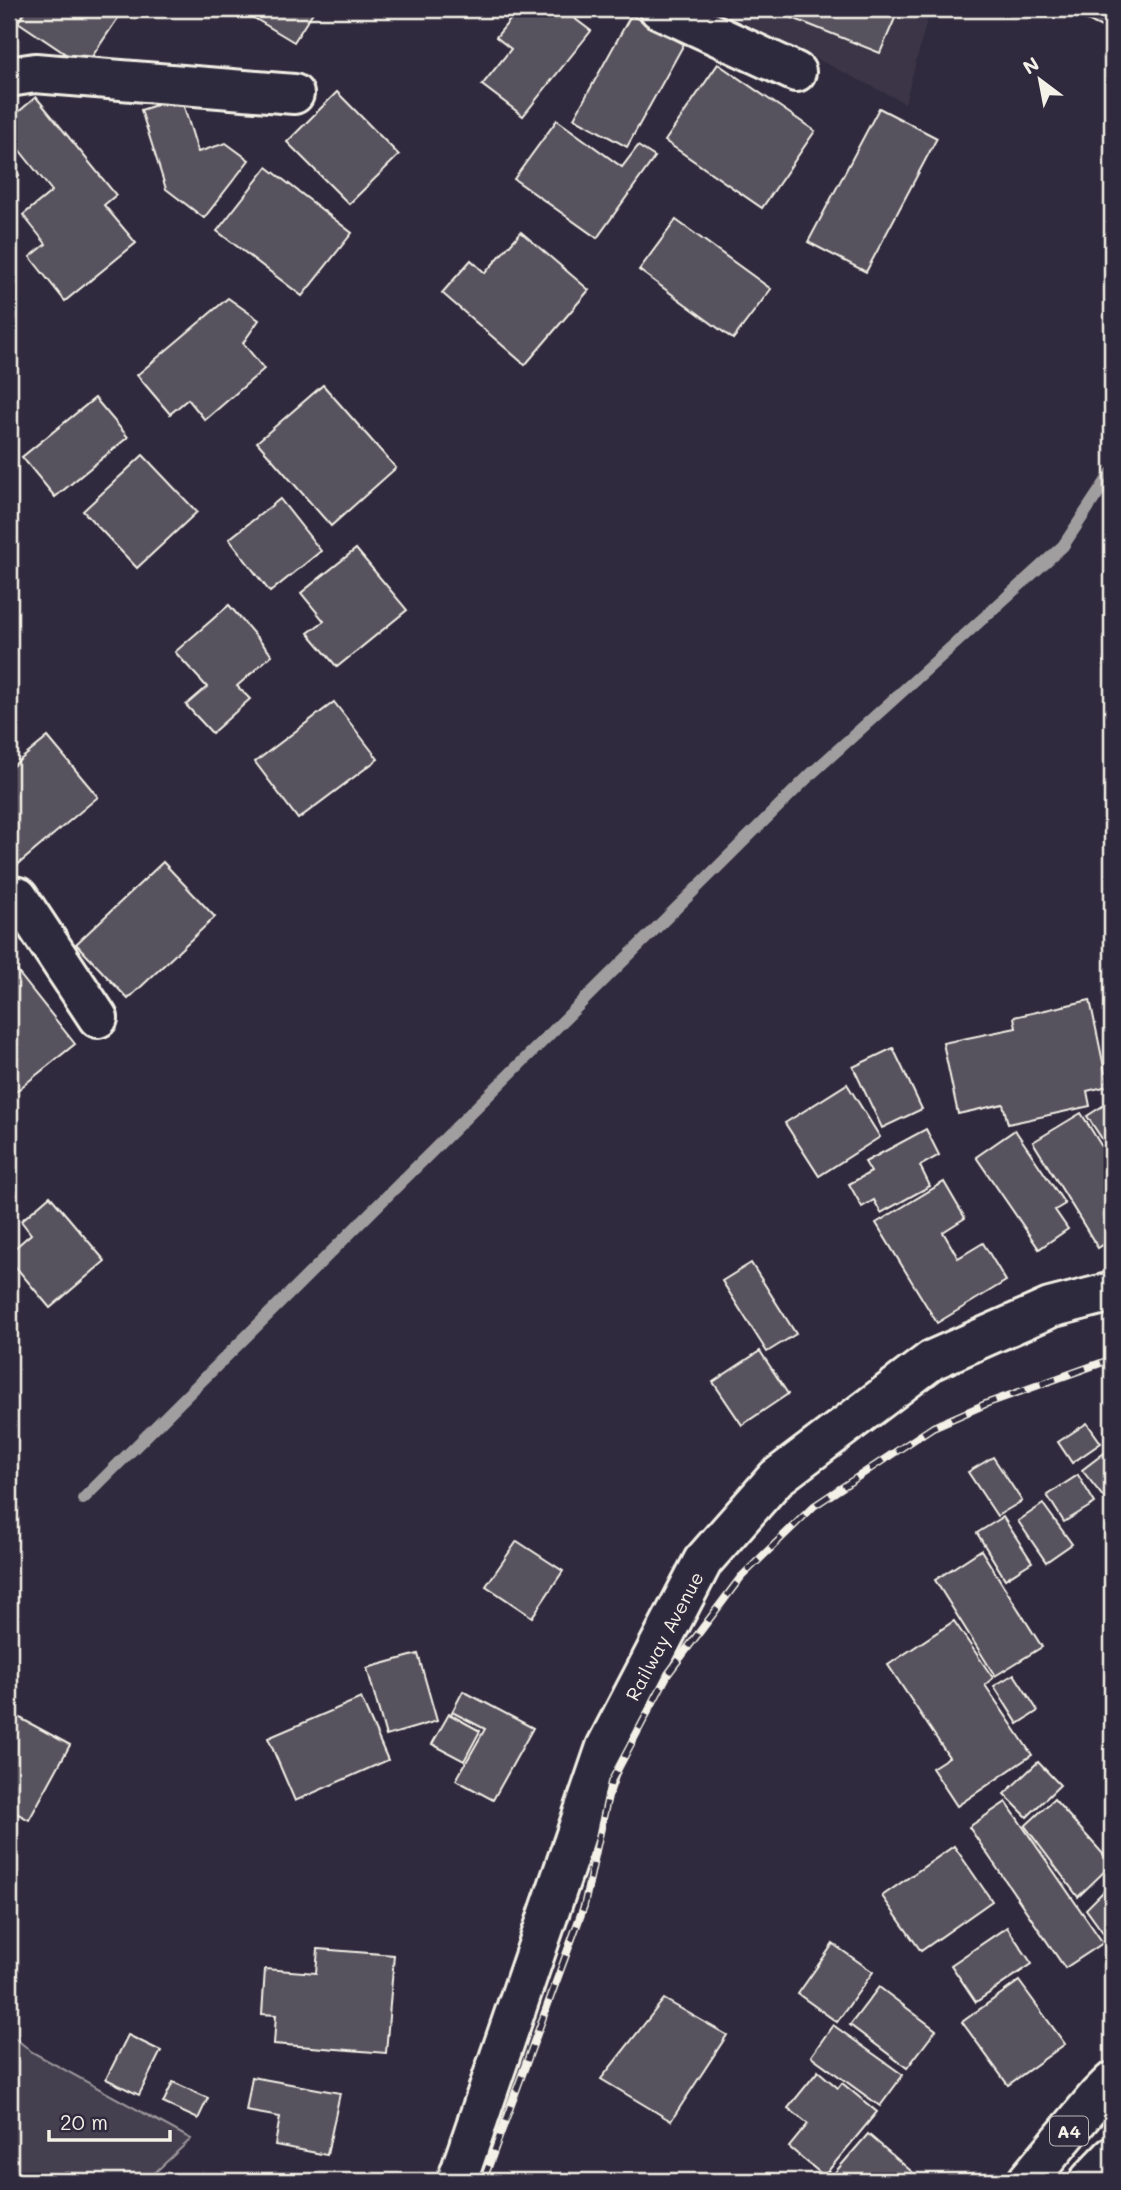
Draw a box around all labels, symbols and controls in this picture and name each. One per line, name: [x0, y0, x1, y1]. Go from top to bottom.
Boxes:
north arrow: [1006, 46, 1076, 116]
text: N: [1018, 51, 1043, 80]
street label: Railway Avenue: [619, 1567, 709, 1705]
scale bar: [49, 2099, 170, 2143]
text: 20 m: [60, 2108, 108, 2135]
road number: A4: [1050, 2116, 1088, 2146]

